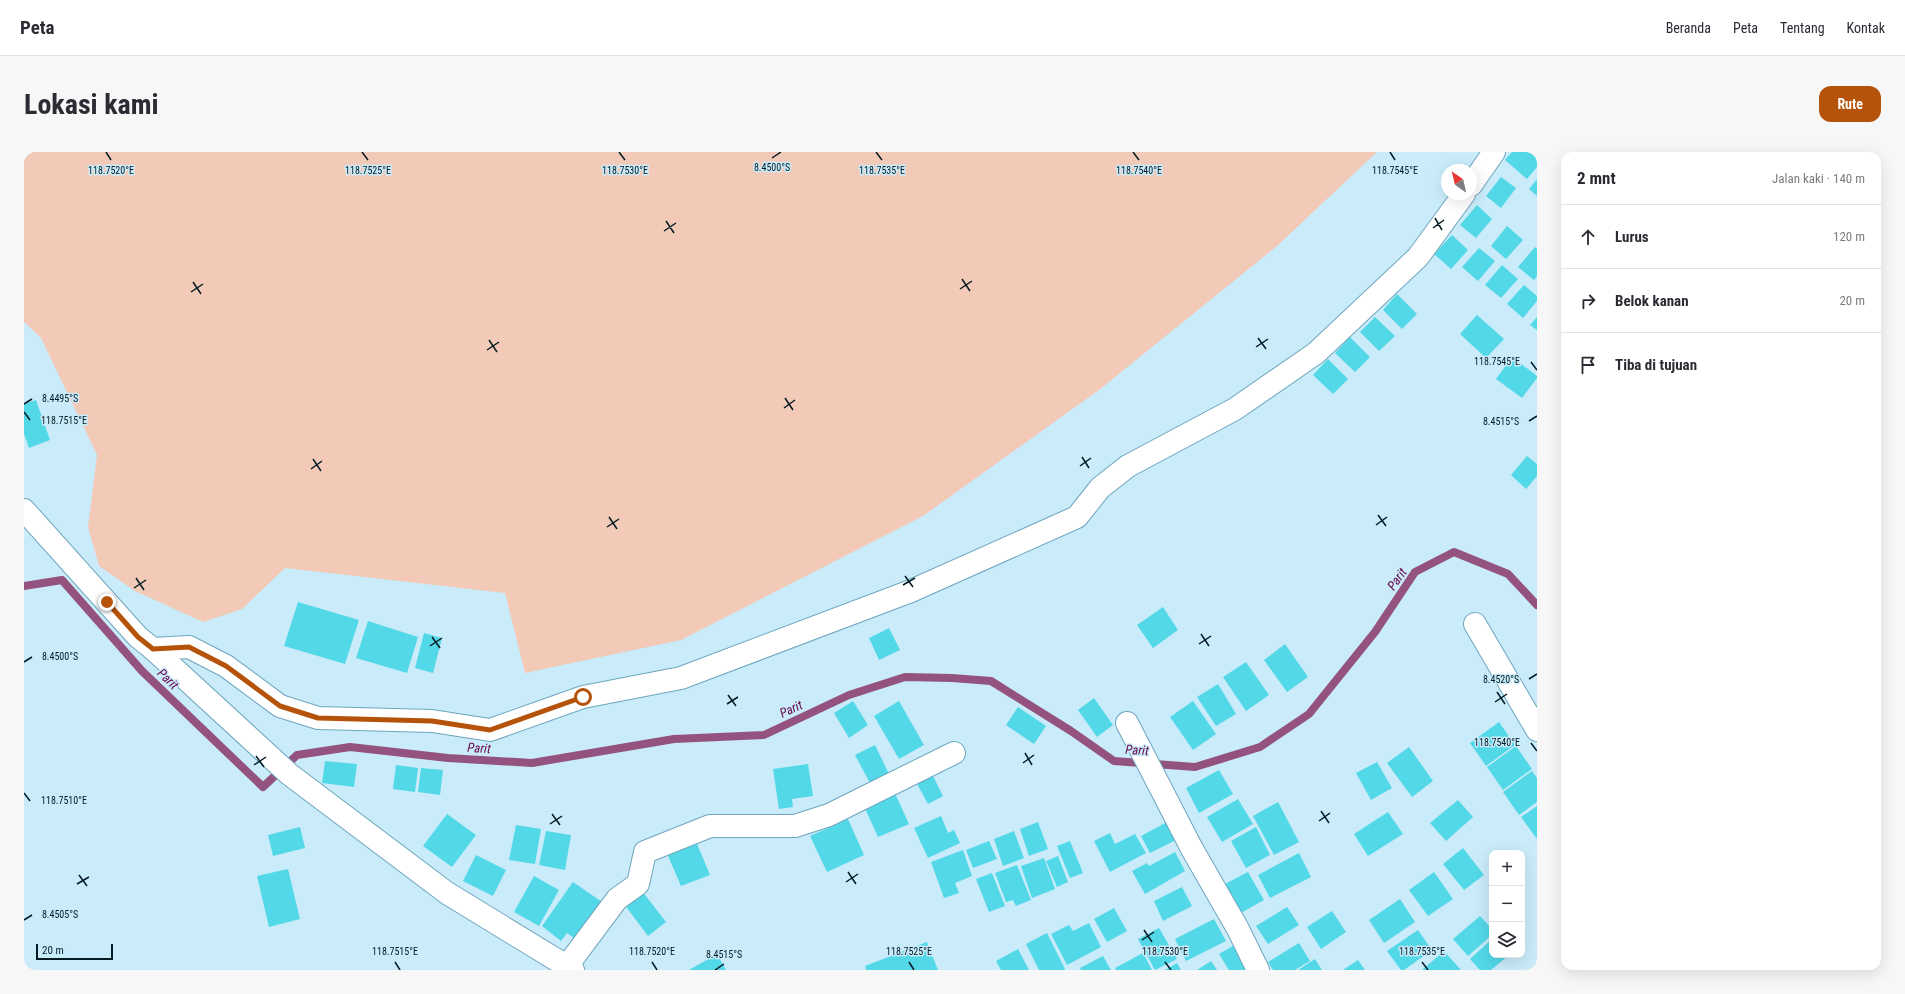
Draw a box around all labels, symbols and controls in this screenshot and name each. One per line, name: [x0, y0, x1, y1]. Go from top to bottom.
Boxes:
text: Peta: [20, 16, 55, 39]
text: Beranda: [1666, 20, 1711, 36]
text: Peta: [1733, 20, 1758, 36]
text: Tentang: [1780, 20, 1825, 36]
text: Kontak: [1847, 20, 1885, 36]
button: Rute: [1819, 86, 1881, 122]
text: Lokasi kami: [24, 88, 159, 121]
text: 8.4500°S: [754, 162, 790, 173]
north arrow: [1441, 164, 1477, 200]
text: 118.7520°E: [88, 165, 134, 176]
text: 118.7525°E: [345, 165, 391, 176]
text: 118.7530°E: [602, 165, 648, 176]
text: 118.7535°E: [859, 165, 905, 176]
text: 118.7540°E: [1116, 165, 1162, 176]
text: 118.7545°E: [1372, 165, 1418, 176]
text: 2 mnt: [1577, 168, 1616, 188]
text: Jalan kaki · 140 m: [1772, 171, 1865, 186]
icon: ahead: [1577, 226, 1599, 248]
text: Lurus: [1615, 228, 1649, 246]
text: 120 m: [1833, 229, 1865, 244]
icon: right: [1577, 290, 1599, 312]
text: Belok kanan: [1615, 292, 1689, 310]
text: 20 m: [1839, 293, 1865, 308]
icon: arrive: [1577, 354, 1599, 376]
text: 118.7545°E: [1474, 356, 1520, 367]
text: Tiba di tujuan: [1615, 356, 1697, 374]
text: 8.4495°S: [42, 393, 78, 404]
text: 118.7515°E: [41, 415, 87, 426]
text: 8.4515°S: [1483, 416, 1519, 427]
water label: Parit: [1384, 565, 1410, 593]
route end: [98, 593, 116, 611]
text: 8.4500°S: [42, 651, 78, 662]
water label: Parit: [154, 665, 182, 693]
text: 8.4520°S: [1483, 674, 1519, 685]
route start: [574, 688, 592, 706]
water label: Parit: [777, 697, 805, 721]
text: 118.7540°E: [1474, 737, 1520, 748]
water label: Parit: [467, 740, 491, 756]
water label: Parit: [1125, 742, 1149, 758]
text: 118.7510°E: [41, 795, 87, 806]
map controls: [1489, 850, 1525, 958]
button: +: [1489, 850, 1525, 886]
button: −: [1489, 886, 1525, 922]
text: 8.4505°S: [42, 909, 78, 920]
button: layers: [1489, 922, 1525, 958]
scale bar: [36, 942, 113, 961]
text: 20 m: [42, 944, 64, 957]
text: 118.7515°E: [372, 946, 418, 957]
text: 118.7520°E: [629, 946, 675, 957]
text: 118.7525°E: [886, 946, 932, 957]
text: 118.7530°E: [1142, 946, 1188, 957]
text: 118.7535°E: [1399, 946, 1445, 957]
text: 8.4515°S: [706, 949, 742, 960]

